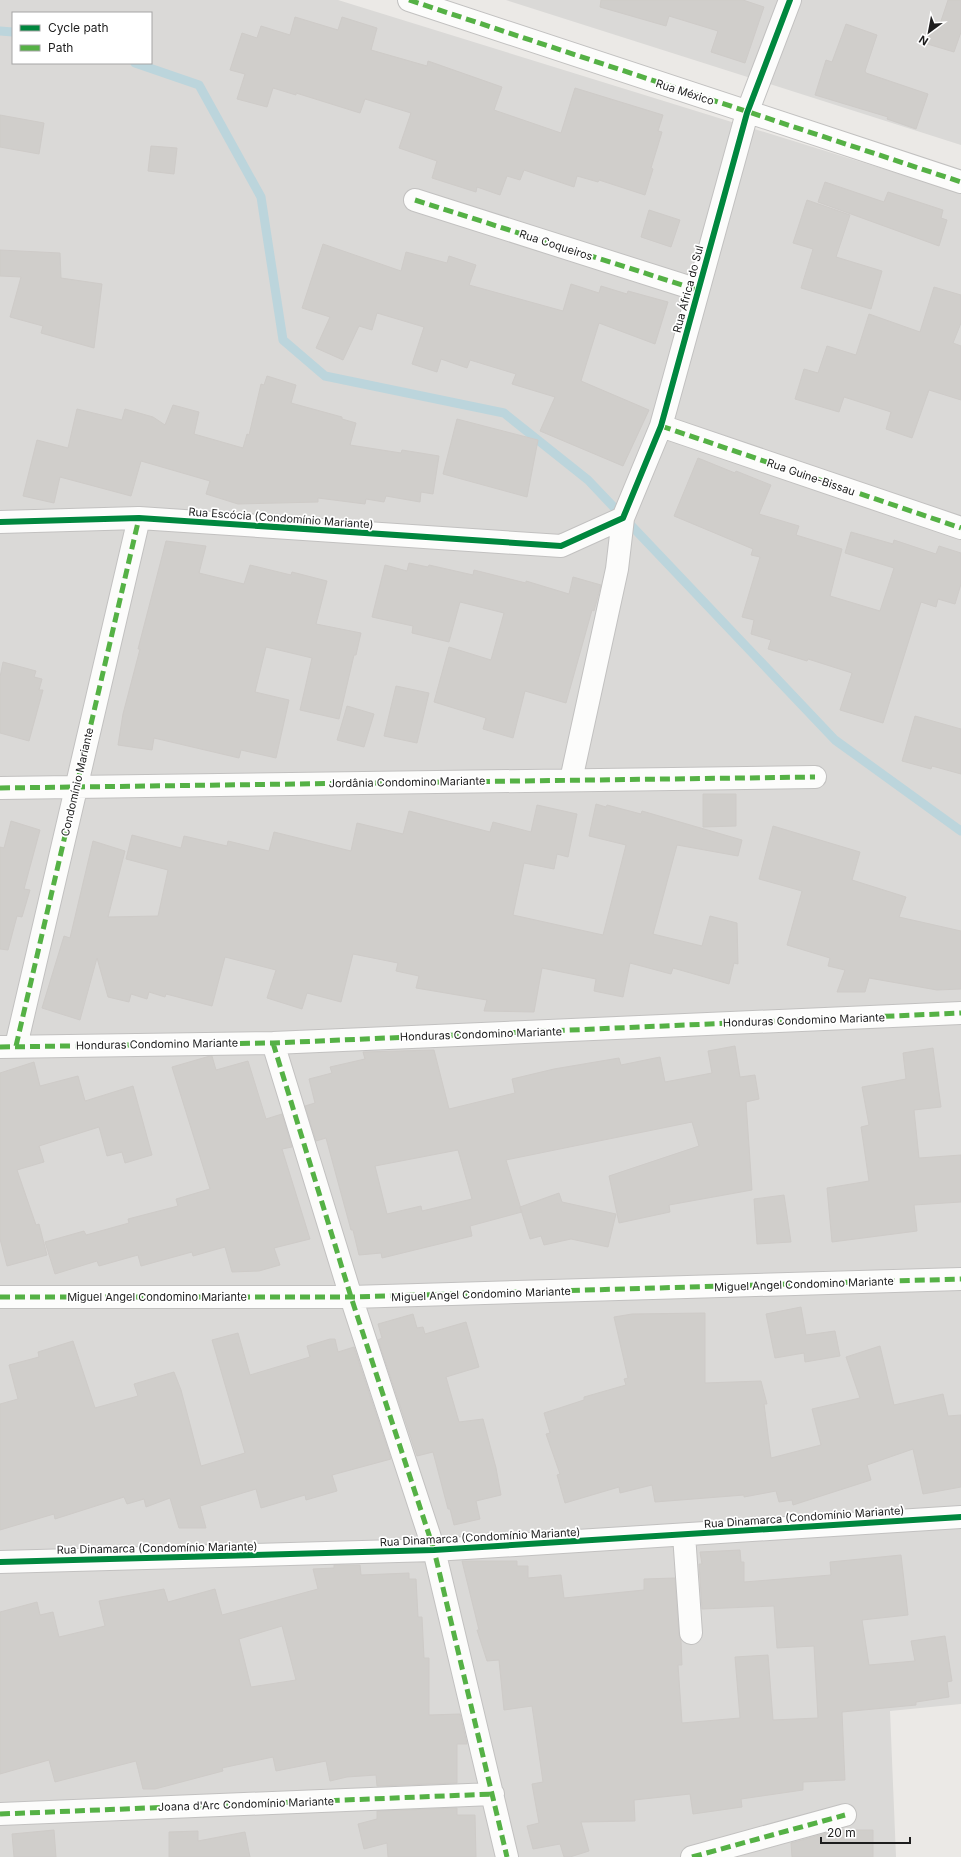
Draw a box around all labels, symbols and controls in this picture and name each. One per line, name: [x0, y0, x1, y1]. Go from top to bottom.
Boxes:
legend: [12, 12, 152, 64]
north arrow: [909, 12, 949, 52]
text: Cycle path: [48, 20, 109, 35]
text: N: [916, 32, 931, 49]
text: Path: [48, 40, 73, 55]
street label: Rua México: [654, 76, 716, 108]
street label: Rua Coqueiros: [518, 227, 595, 263]
street label: Rua África do Sul: [670, 244, 706, 334]
street label: Rua Guine-Bissau: [765, 455, 857, 499]
street label: Rua Escócia (Condomínio Mariante): [188, 505, 374, 531]
street label: Condomínio Mariante: [58, 726, 96, 838]
street label: Jordânia Condomino Mariante: [328, 774, 486, 790]
street label: Honduras Condomino Mariante: [723, 1010, 885, 1030]
street label: Honduras Condomino Mariante: [400, 1024, 562, 1044]
street label: Honduras Condomino Mariante: [76, 1036, 238, 1052]
street label: Miguel Angel Condomino Mariante: [714, 1274, 894, 1294]
street label: Miguel Angel Condomino Mariante: [391, 1284, 571, 1304]
street label: Miguel Angel Condomino Mariante: [67, 1290, 247, 1304]
street label: Rua Dinamarca (Condomínio Mariante): [703, 1503, 905, 1531]
street label: Rua Dinamarca (Condomínio Mariante): [379, 1525, 581, 1549]
street label: Rua Dinamarca (Condomínio Mariante): [57, 1539, 257, 1557]
street label: Joana d'Arc Condomínio Mariante: [158, 1794, 334, 1814]
scale bar: [821, 1819, 910, 1845]
text: 20 m: [827, 1825, 856, 1840]

